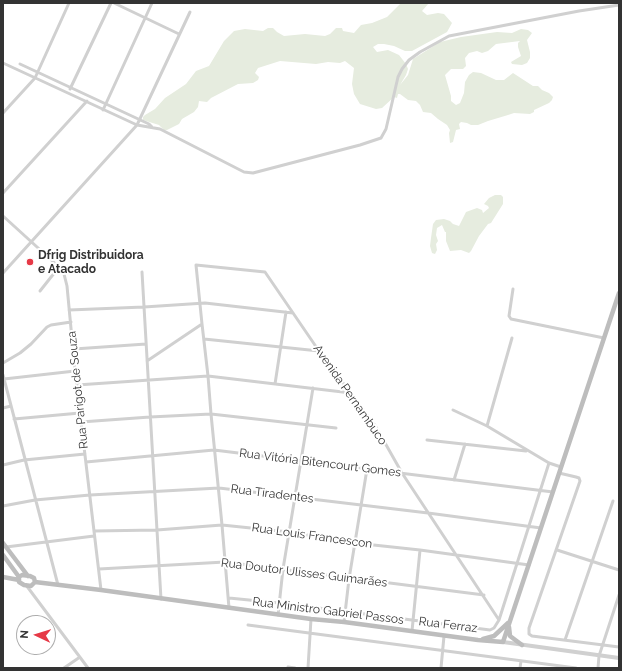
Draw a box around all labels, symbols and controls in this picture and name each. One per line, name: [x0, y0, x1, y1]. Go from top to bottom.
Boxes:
place label: Dfrig Distribuidora e Atacado: [38, 248, 144, 276]
marker: Dfrig Distribuidora e Atacado: [25, 257, 35, 267]
street label: Rua Parigot de Souza: [65, 330, 91, 450]
street label: Avenida Pernambuco: [310, 342, 390, 448]
street label: Rua Vitória Bitencourt Gomes: [238, 446, 402, 480]
street label: Rua Tiradentes: [230, 482, 314, 506]
street label: Rua Louis Francescon: [251, 520, 373, 552]
street label: Rua Doutor Ulisses Guimarães: [220, 556, 388, 590]
street label: Rua Ministro Gabriel Passos: [251, 595, 405, 627]
street label: Rua Ferraz: [418, 614, 478, 636]
north arrow: [16, 615, 56, 655]
text: N: [18, 630, 31, 639]

